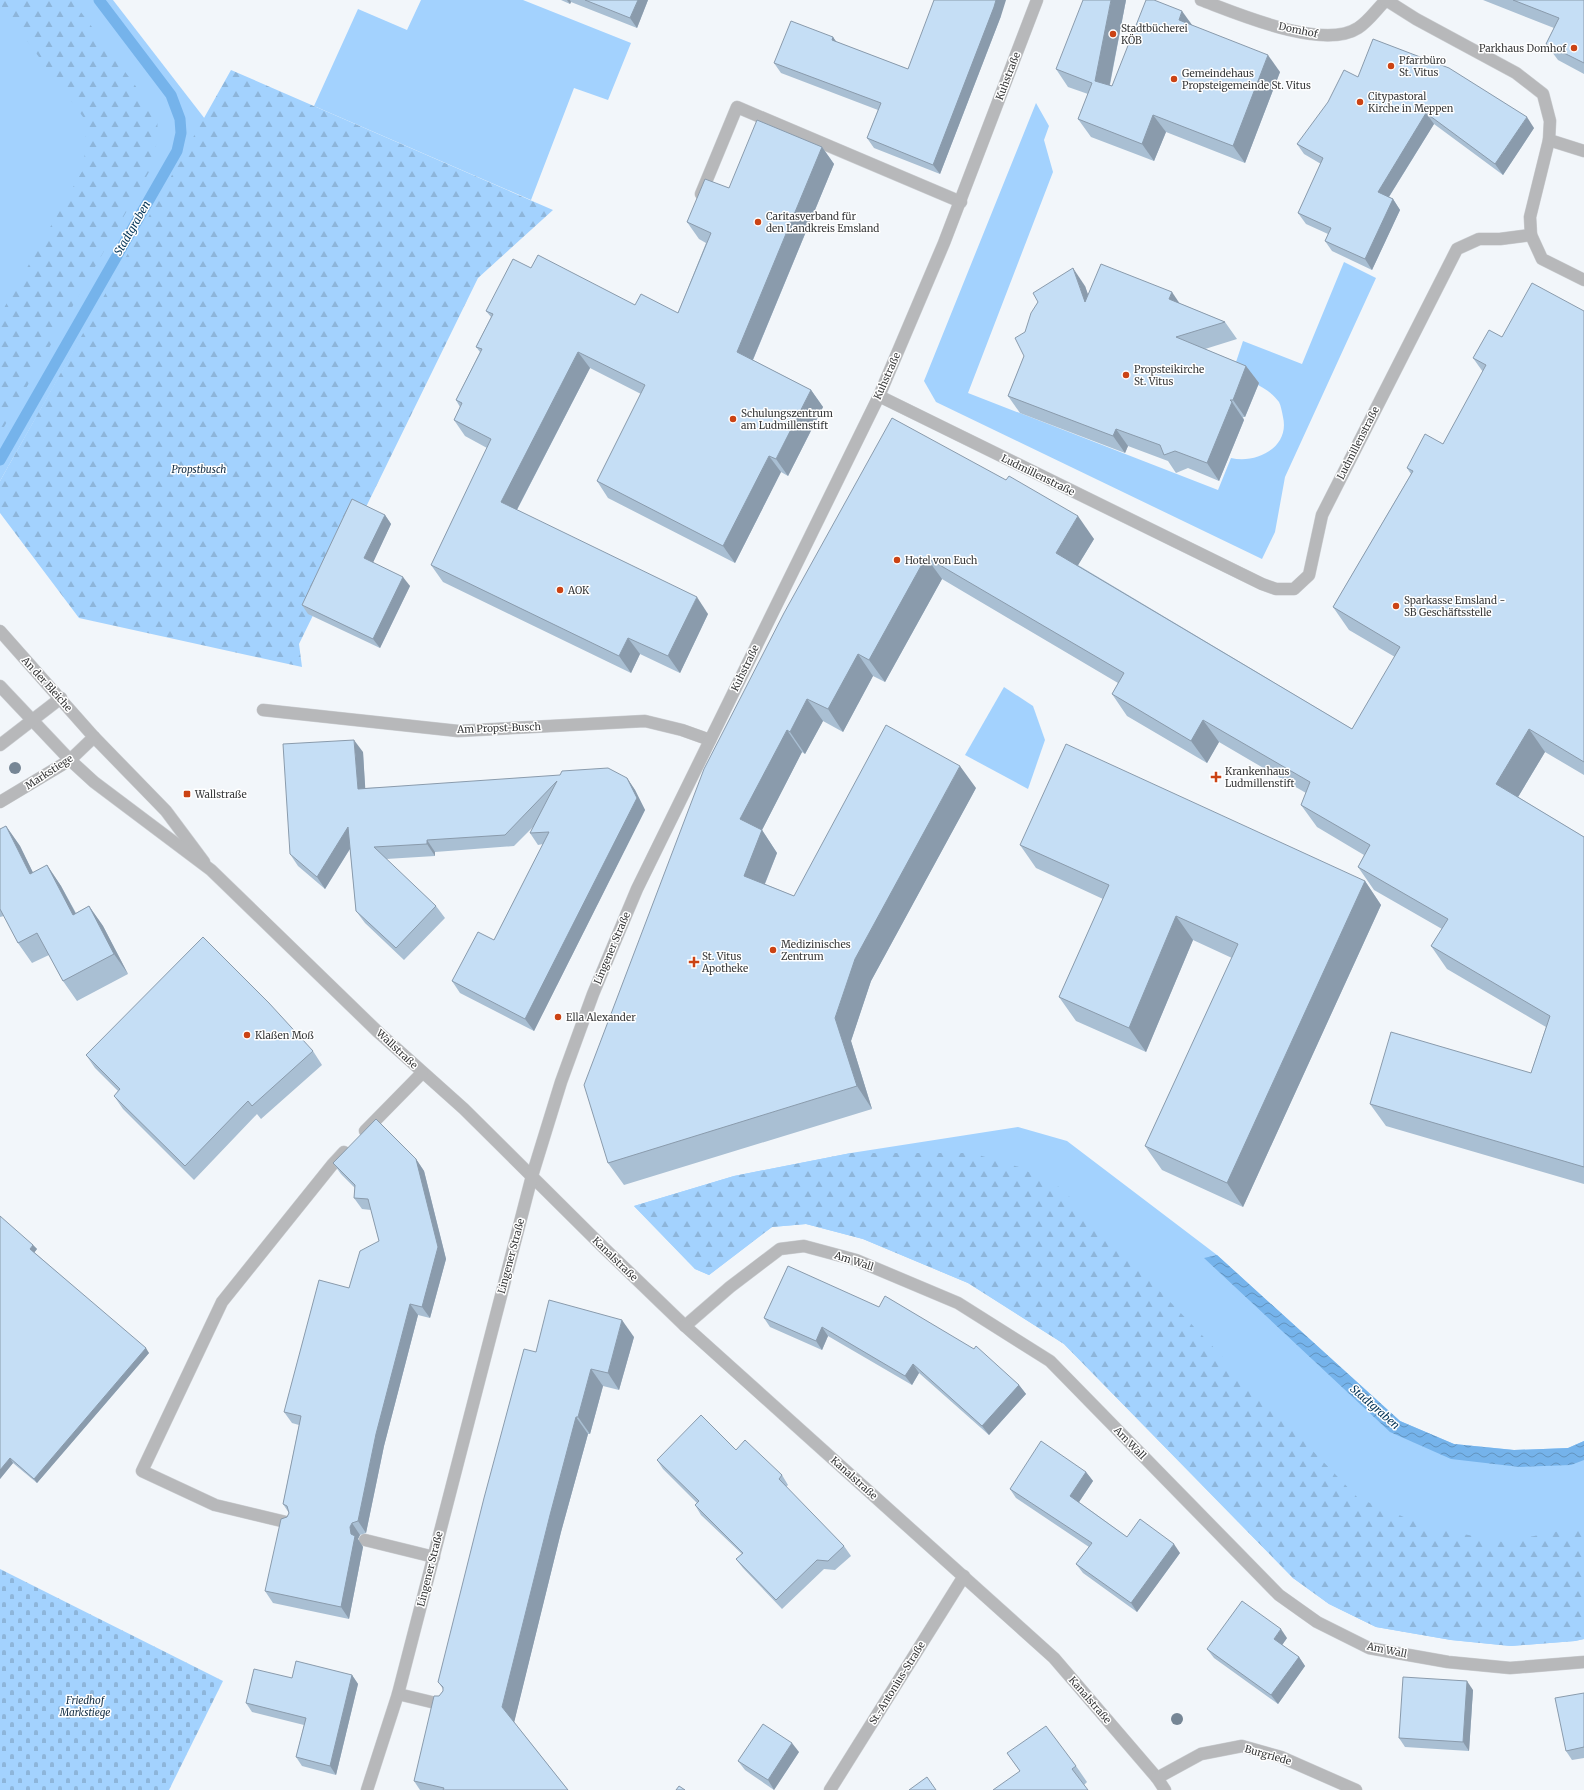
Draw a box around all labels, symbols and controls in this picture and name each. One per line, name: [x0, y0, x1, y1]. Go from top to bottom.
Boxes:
street label: Domhof: [1277, 20, 1320, 41]
place label: Stadtbücherei KÖB: [1121, 22, 1188, 47]
marker: Stadtbücherei KÖB: [1108, 29, 1118, 39]
place label: Parkhaus Domhof: [1479, 42, 1567, 55]
marker: Parkhaus Domhof: [1569, 43, 1579, 53]
street label: Kuhstraße: [993, 50, 1023, 102]
place label: Pfarrbüro St. Vitus: [1399, 54, 1446, 79]
marker: Pfarrbüro St. Vitus: [1386, 61, 1396, 71]
place label: Gemeindehaus Propsteigemeinde St. Vitus: [1182, 67, 1311, 92]
marker: Gemeindehaus Propsteigemeinde St. Vitus: [1169, 74, 1179, 84]
place label: Citypastoral Kirche in Meppen: [1368, 90, 1454, 115]
marker: Citypastoral Kirche in Meppen: [1355, 97, 1365, 107]
water label: Stadtgraben: [111, 198, 153, 258]
place label: Caritasverband für den Landkreis Emsland: [766, 210, 879, 235]
marker: Caritasverband für den Landkreis Emsland: [753, 217, 763, 227]
street label: Kuhstraße: [871, 350, 903, 402]
place label: Propsteikirche St. Vitus: [1134, 363, 1204, 388]
marker: Propsteikirche St. Vitus: [1121, 370, 1131, 380]
street label: Ludmillenstraße: [1334, 404, 1382, 482]
place label: Schulungszentrum am Ludmillenstift: [741, 407, 833, 432]
marker: Schulungszentrum am Ludmillenstift: [728, 414, 738, 424]
street label: Ludmillenstraße: [999, 452, 1077, 498]
park label: Propstbusch: [171, 463, 227, 476]
place label: Hotel von Euch: [905, 554, 978, 567]
marker: Hotel von Euch: [892, 555, 902, 565]
place label: AOK: [567, 584, 590, 597]
marker: AOK: [555, 585, 565, 595]
place label: Sparkasse Emsland - SB Geschäftsstelle: [1404, 594, 1505, 619]
marker: Sparkasse Emsland - SB Geschäftsstelle: [1391, 601, 1401, 611]
street label: Kuhstraße: [728, 643, 762, 693]
street label: An der Bleiche: [18, 653, 75, 714]
street label: Am Propst-Busch: [456, 720, 541, 736]
street label: Markstiege: [23, 752, 75, 792]
place label: Krankenhaus Ludmillenstift: [1225, 765, 1295, 790]
marker: Krankenhaus Ludmillenstift: [1210, 771, 1222, 783]
place label: Wallstraße: [194, 788, 247, 801]
marker: Wallstraße: [182, 789, 192, 799]
street label: Lingener Straße: [591, 910, 633, 986]
place label: Medizinisches Zentrum: [781, 938, 851, 963]
marker: Medizinisches Zentrum: [768, 945, 778, 955]
place label: St. Vitus Apotheke: [701, 950, 748, 975]
marker: St. Vitus Apotheke: [689, 957, 699, 967]
place label: Ella Alexander: [566, 1011, 636, 1024]
marker: Ella Alexander: [553, 1012, 563, 1022]
street label: Wallstraße: [373, 1026, 420, 1071]
place label: Klaßen Moß: [255, 1029, 314, 1042]
marker: Klaßen Moß: [242, 1030, 252, 1040]
street label: Lingener Straße: [495, 1217, 527, 1295]
street label: Kanalstraße: [590, 1234, 640, 1284]
street label: Am Wall: [832, 1248, 875, 1273]
water label: Stadtgraben: [1347, 1382, 1403, 1432]
street label: Am Wall: [1111, 1423, 1149, 1462]
street label: Kanalstraße: [828, 1454, 880, 1502]
street label: Lingener Straße: [414, 1530, 446, 1608]
street label: St.-Antonius-Straße: [866, 1639, 928, 1727]
street label: Am Wall: [1365, 1639, 1408, 1661]
street label: Kanalstraße: [1066, 1674, 1114, 1726]
park label: Friedhof Markstiege: [59, 1694, 110, 1719]
street label: Burgriede: [1243, 1742, 1293, 1768]

